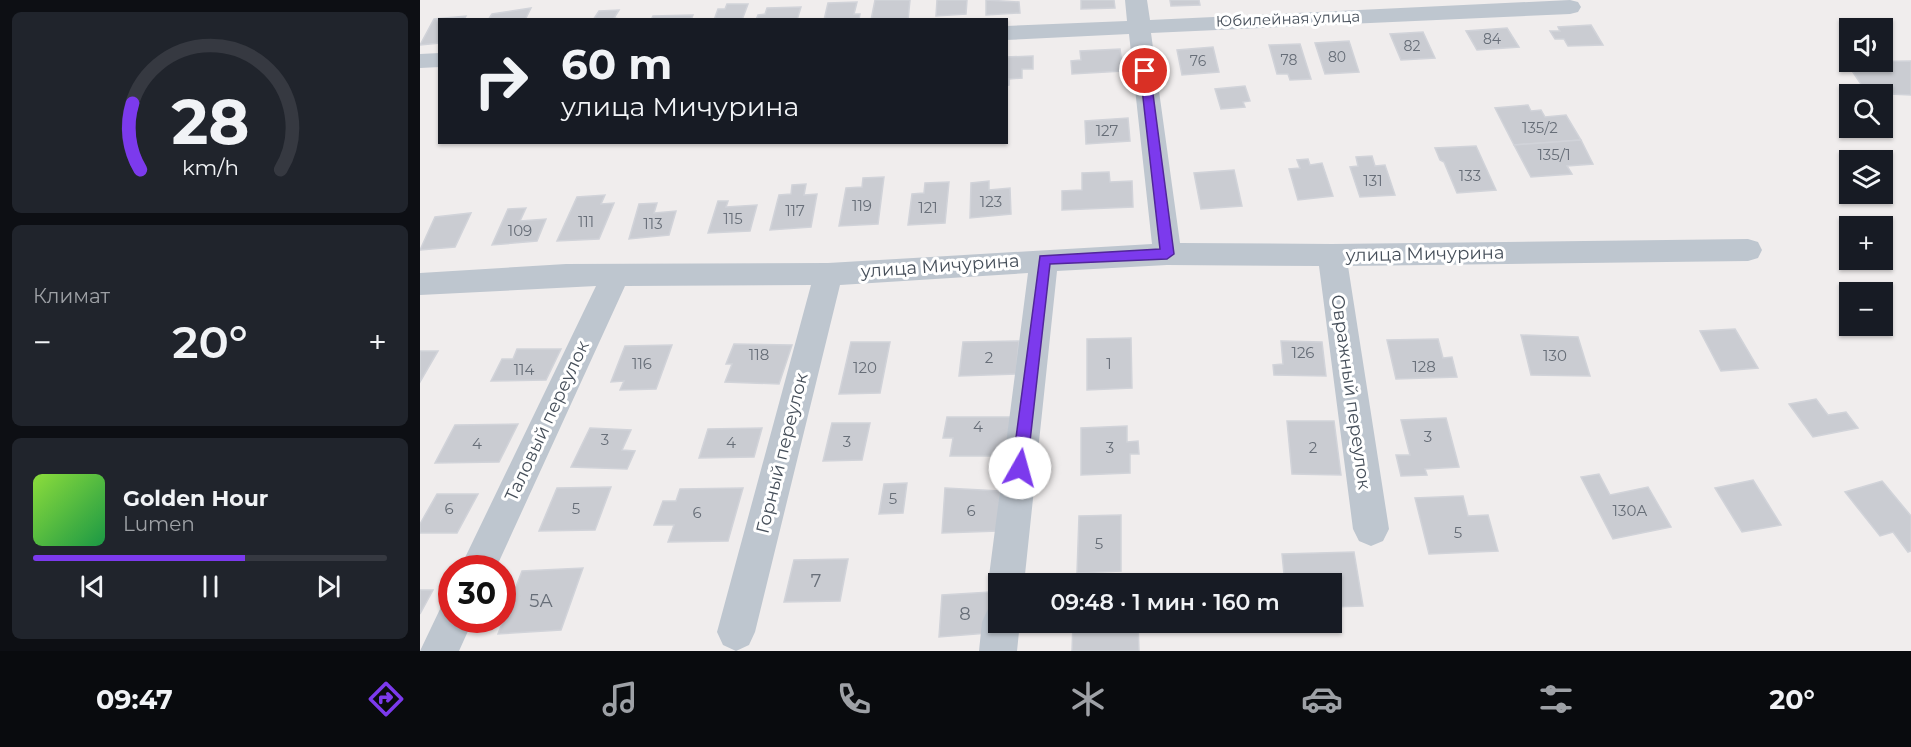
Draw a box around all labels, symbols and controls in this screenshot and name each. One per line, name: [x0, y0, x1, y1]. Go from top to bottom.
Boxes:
street label: Юбилейная улица: [1216, 6, 1360, 31]
map controls: [1839, 18, 1893, 336]
button: sound: [1839, 18, 1893, 72]
house number: 84: [1483, 30, 1502, 48]
house number: 82: [1404, 37, 1420, 55]
text: 60 m: [561, 38, 672, 90]
icon: right: [462, 42, 540, 120]
pin: [1119, 45, 1170, 96]
house number: 80: [1328, 48, 1346, 66]
house number: 78: [1281, 51, 1298, 69]
house number: 76: [1190, 52, 1207, 70]
icon: arrive: [1128, 54, 1161, 87]
text: 28: [171, 84, 249, 160]
button: search: [1839, 84, 1893, 138]
text: улица Мичурина: [561, 90, 799, 123]
house number: 135/2: [1522, 118, 1558, 137]
house number: 127: [1096, 121, 1119, 140]
house number: 135/1: [1537, 145, 1571, 164]
button: layers: [1839, 150, 1893, 204]
text: km/h: [181, 154, 239, 180]
house number: 133: [1459, 166, 1481, 185]
house number: 131: [1363, 171, 1383, 190]
house number: 123: [980, 192, 1002, 211]
house number: 119: [852, 196, 872, 215]
house number: 121: [918, 198, 938, 217]
house number: 117: [785, 201, 805, 220]
house number: 115: [723, 209, 743, 228]
house number: 111: [578, 212, 594, 231]
house number: 113: [643, 214, 663, 233]
button: +: [1839, 216, 1893, 270]
house number: 109: [508, 221, 532, 240]
street label: улица Мичурина: [1344, 242, 1505, 266]
street label: улица Мичурина: [859, 249, 1020, 283]
button: −: [1839, 282, 1893, 336]
text: Климат: [33, 284, 110, 308]
street label: Овражный переулок: [1326, 293, 1376, 491]
text: 20°: [172, 314, 248, 369]
text: −: [33, 322, 52, 362]
text: +: [368, 322, 387, 362]
street label: Таловый переулок: [500, 337, 594, 505]
house number: 126: [1291, 343, 1315, 362]
house number: 118: [749, 345, 769, 364]
house number: 130: [1543, 346, 1567, 365]
house number: 2: [985, 348, 993, 367]
house number: 116: [632, 354, 652, 373]
house number: 1: [1106, 354, 1112, 373]
house number: 128: [1412, 357, 1436, 376]
house number: 120: [853, 358, 877, 377]
house number: 114: [514, 360, 534, 379]
street label: Горный переулок: [751, 370, 813, 536]
house number: 4: [973, 417, 983, 436]
house number: 3: [1424, 427, 1432, 446]
house number: 3: [601, 430, 609, 449]
house number: 3: [843, 432, 851, 451]
house number: 4: [726, 433, 736, 452]
house number: 4: [472, 434, 482, 453]
position arrow: [988, 436, 1052, 500]
house number: 3: [1106, 438, 1114, 457]
house number: 2: [1309, 438, 1317, 457]
text: Golden Hour: [123, 485, 268, 512]
house number: 5: [889, 489, 897, 508]
house number: 6: [444, 499, 454, 518]
house number: 5: [572, 499, 580, 518]
house number: 6: [966, 501, 976, 520]
house number: 130А: [1613, 501, 1647, 520]
house number: 6: [692, 503, 702, 522]
text: Lumen: [123, 512, 195, 536]
house number: 5: [1454, 523, 1462, 542]
house number: 5: [1095, 534, 1103, 553]
speed limit sign: 30: [438, 555, 516, 633]
icon: previous: [76, 570, 109, 603]
icon: pause: [194, 570, 227, 603]
icon: next: [312, 570, 345, 603]
house number: 7: [811, 570, 821, 592]
text: 09:48 · 1 мин · 160 m: [1050, 589, 1280, 616]
house number: 5А: [529, 590, 553, 612]
house number: 8: [959, 603, 971, 625]
icon: directions: [365, 678, 407, 720]
icon: music: [599, 678, 641, 720]
icon: phone: [833, 678, 875, 720]
icon: climate: [1067, 678, 1109, 720]
icon: car: [1301, 678, 1343, 720]
icon: filters: [1535, 678, 1577, 720]
text: 09:47: [96, 683, 173, 716]
text: 20°: [1769, 683, 1815, 716]

